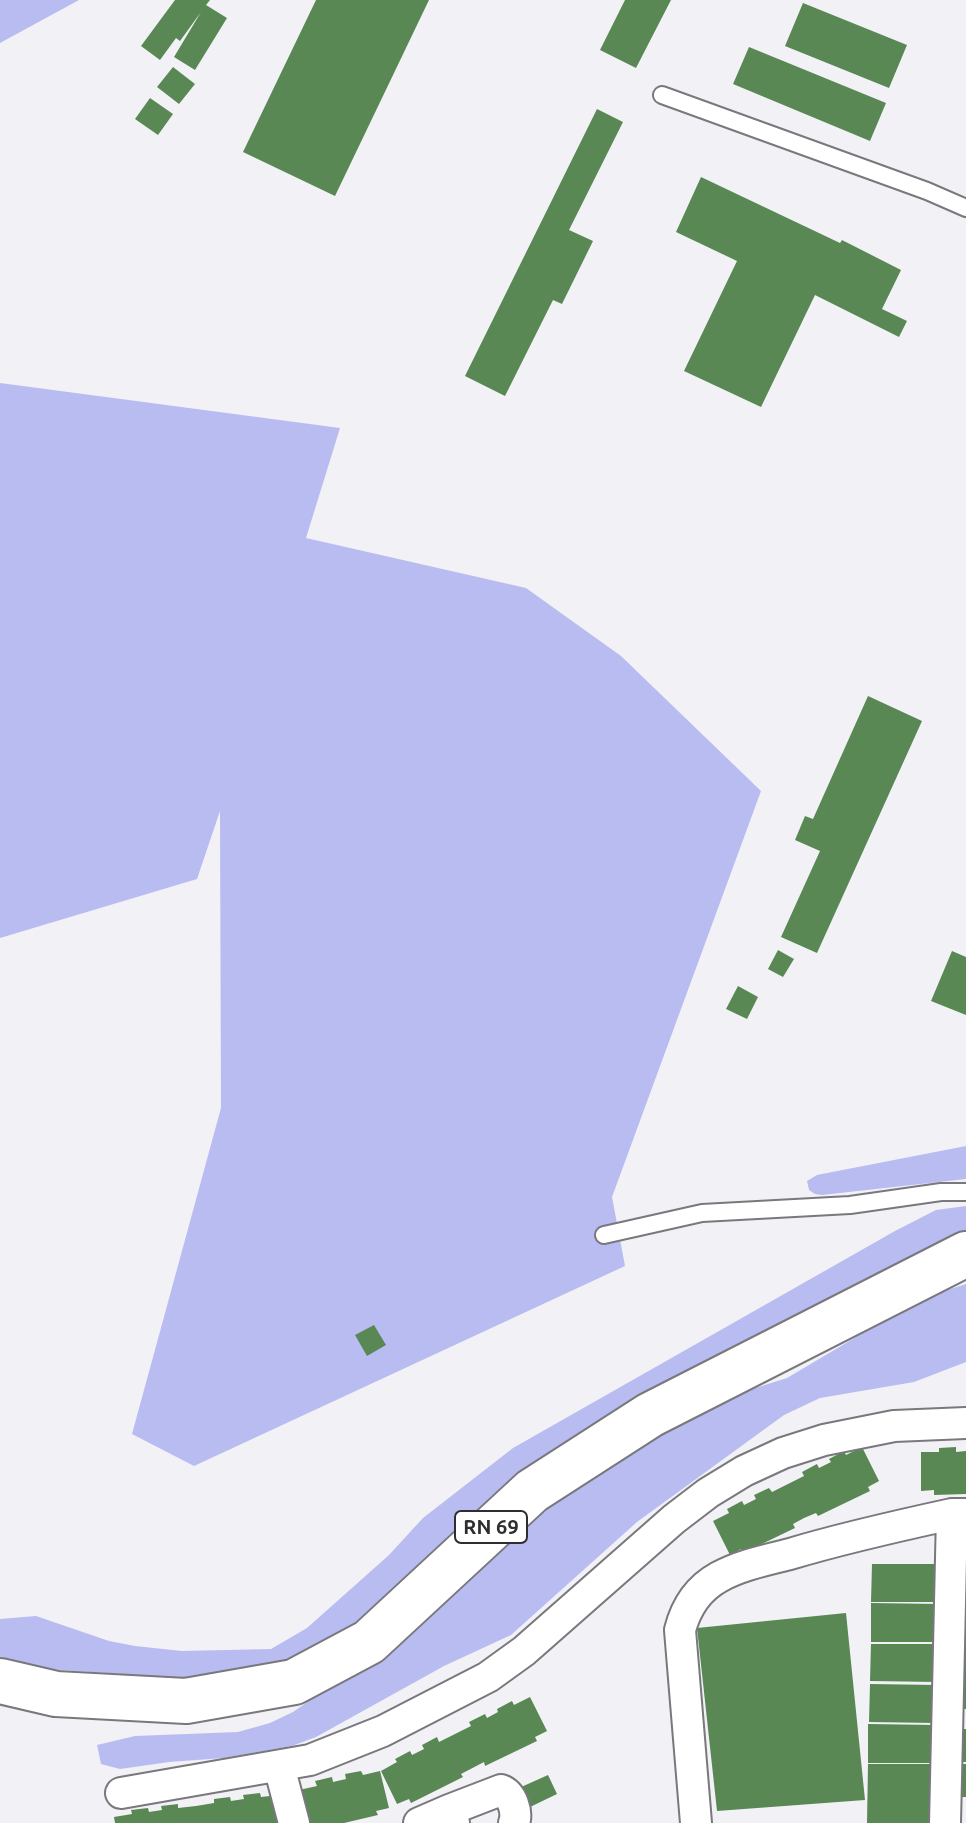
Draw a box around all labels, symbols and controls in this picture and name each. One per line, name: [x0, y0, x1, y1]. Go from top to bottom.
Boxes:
road number: RN 69: [455, 1511, 527, 1543]

